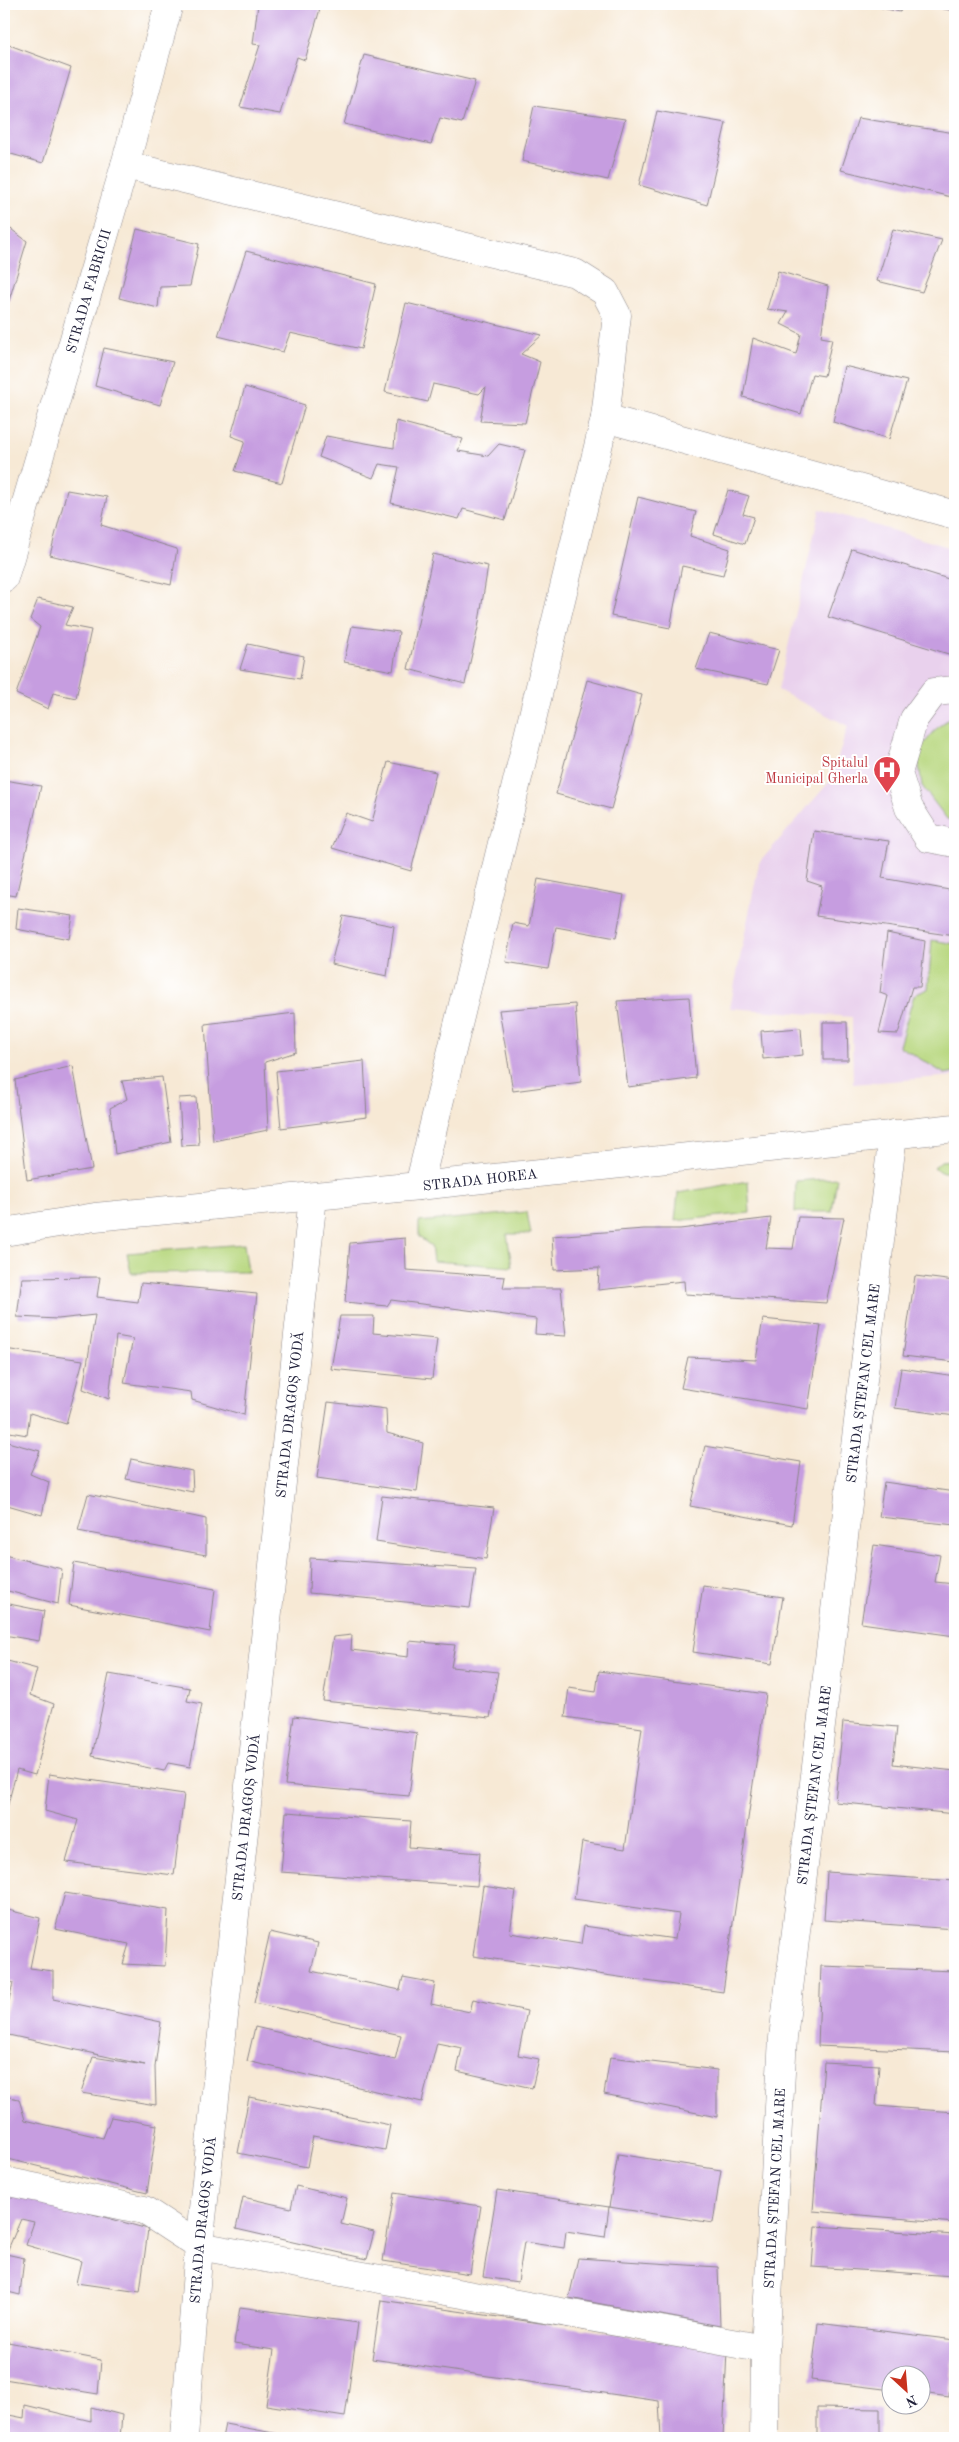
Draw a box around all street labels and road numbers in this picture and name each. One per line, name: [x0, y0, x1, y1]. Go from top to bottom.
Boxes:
street label: STRADA FABRICII: [64, 228, 114, 355]
street label: STRADA HOREA: [422, 1167, 538, 1194]
street label: STRADA ȘTEFAN CEL MARE: [845, 1283, 883, 1484]
street label: STRADA DRAGOȘ VODĂ: [274, 1330, 306, 1499]
street label: STRADA ȘTEFAN CEL MARE: [796, 1685, 834, 1886]
street label: STRADA DRAGOȘ VODĂ: [231, 1732, 263, 1902]
street label: STRADA ȘTEFAN CEL MARE: [763, 2088, 788, 2289]
street label: STRADA DRAGOȘ VODĂ: [189, 2135, 219, 2304]

